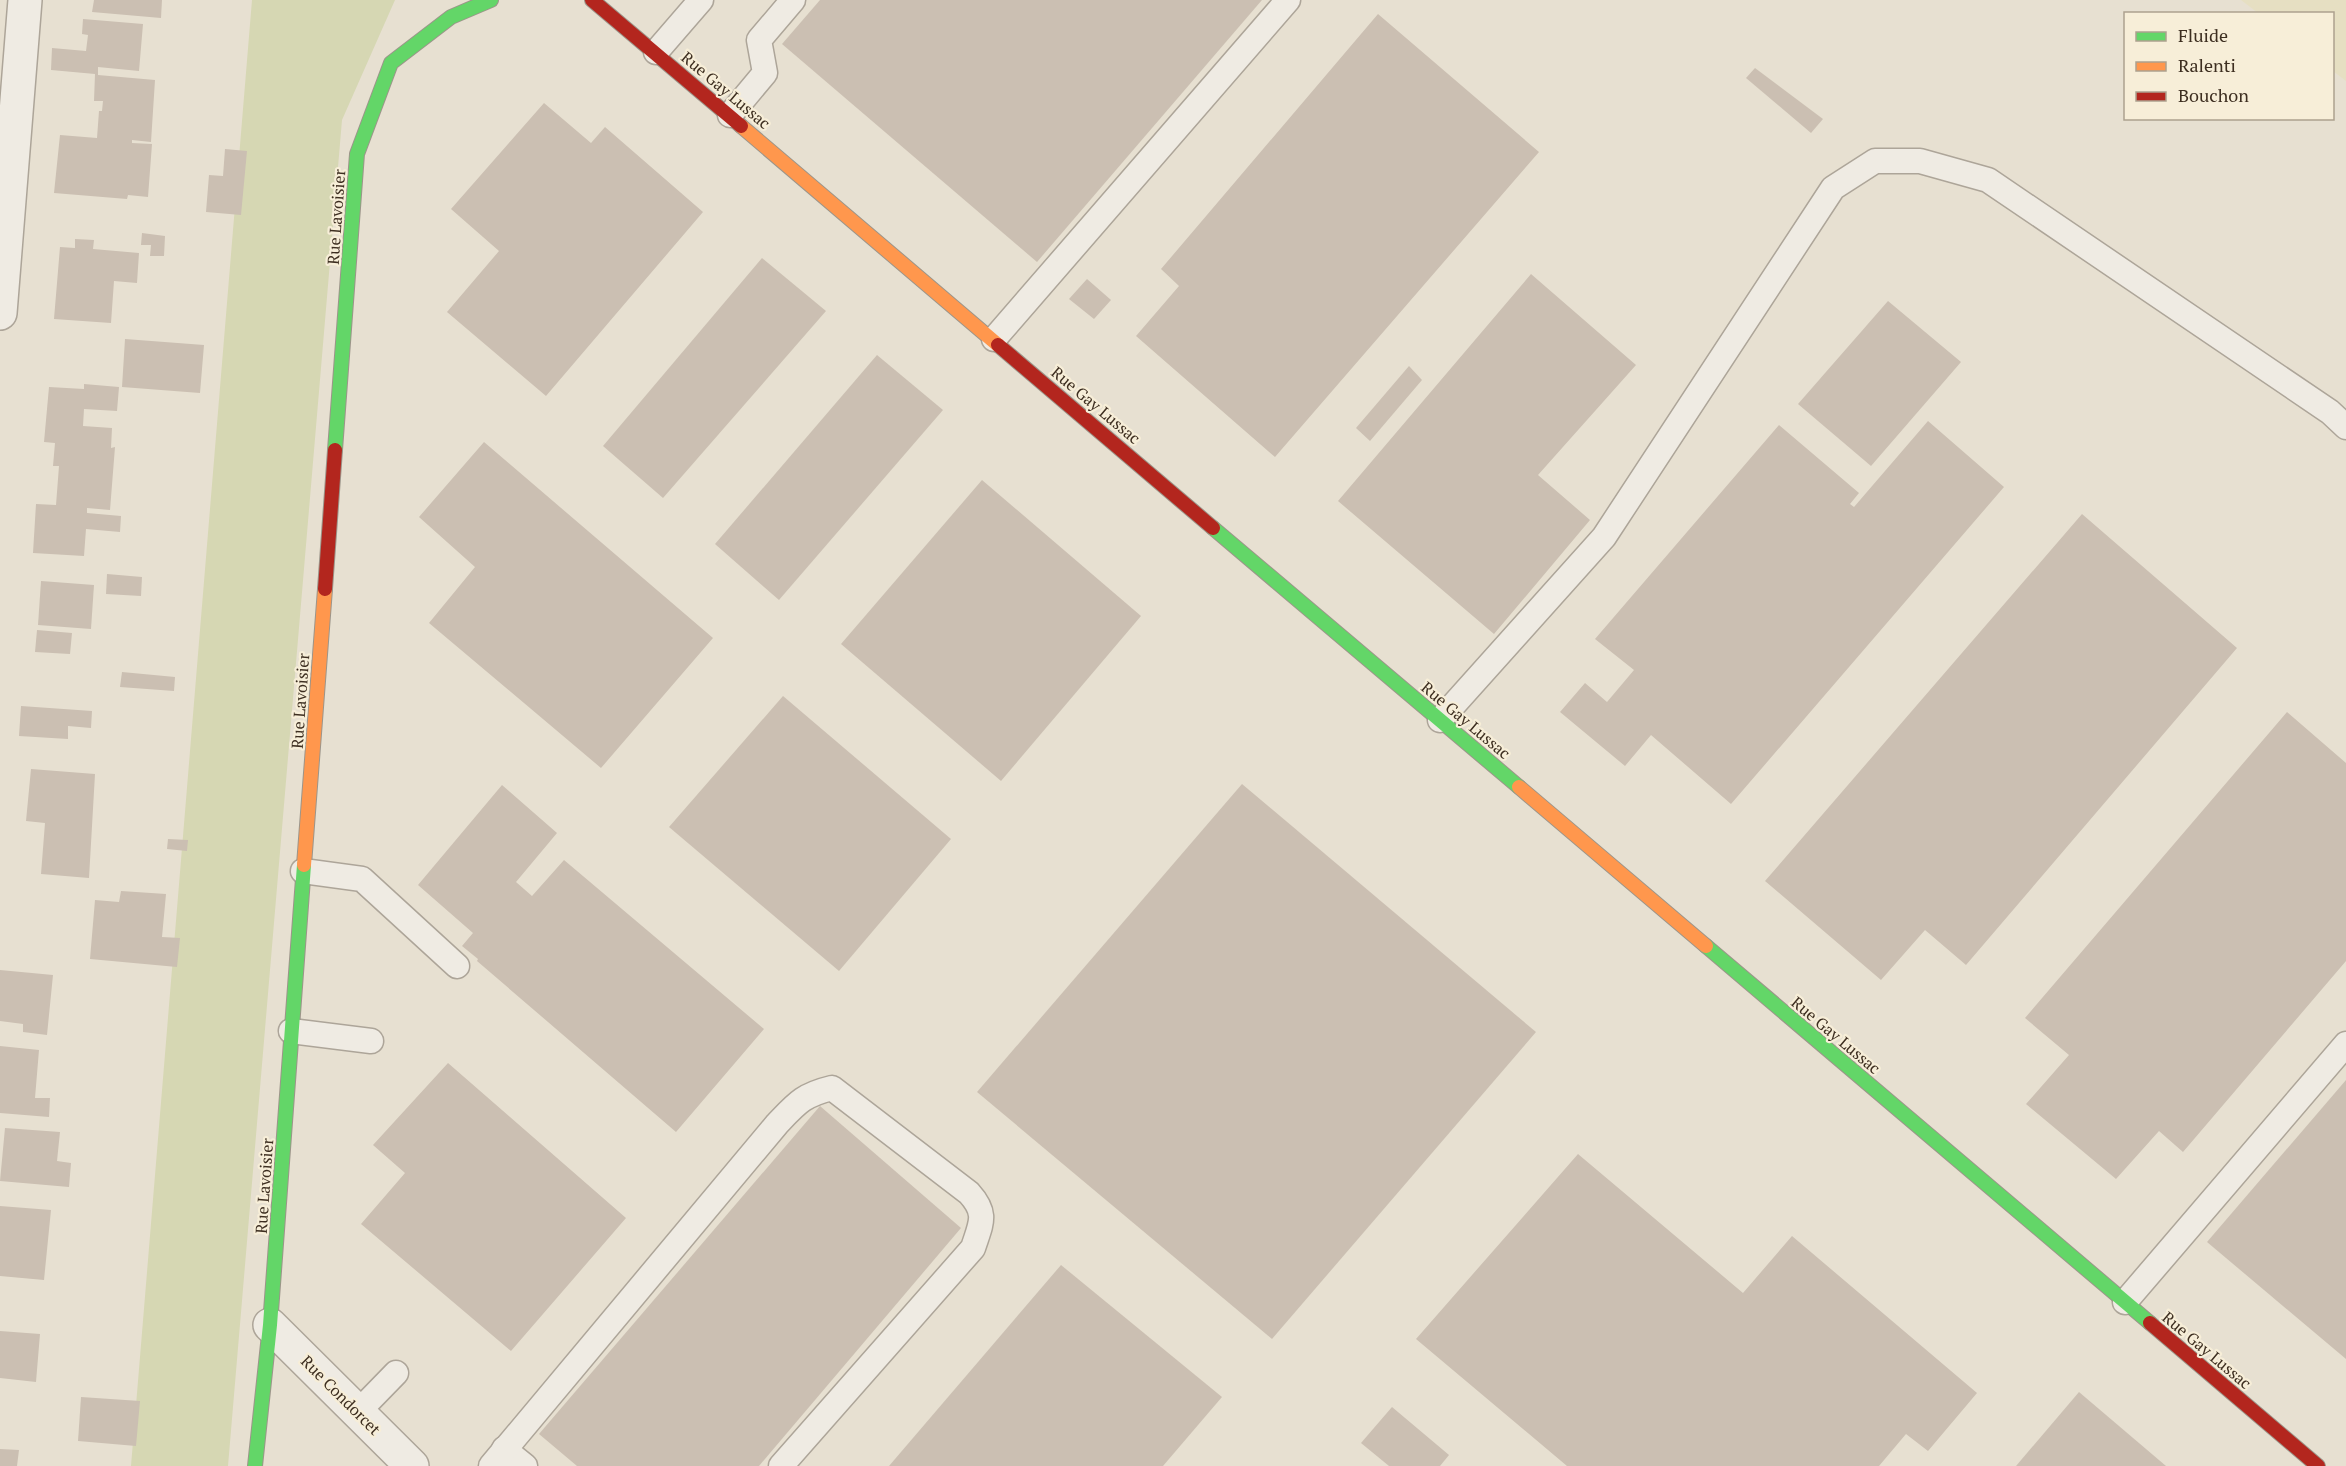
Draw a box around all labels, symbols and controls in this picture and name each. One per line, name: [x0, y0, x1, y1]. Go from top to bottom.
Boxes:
legend: [2124, 12, 2334, 120]
text: Fluide: [2178, 23, 2228, 47]
street label: Rue Gay Lussac: [677, 46, 775, 134]
text: Ralenti: [2178, 53, 2236, 77]
text: Bouchon: [2178, 83, 2249, 107]
street label: Rue Lavoisier: [322, 168, 350, 265]
street label: Rue Gay Lussac: [1047, 361, 1145, 449]
street label: Rue Lavoisier: [286, 652, 314, 749]
street label: Rue Gay Lussac: [1417, 676, 1515, 764]
street label: Rue Gay Lussac: [1787, 991, 1885, 1079]
street label: Rue Lavoisier: [250, 1137, 278, 1234]
street label: Rue Gay Lussac: [2158, 1306, 2256, 1394]
street label: Rue Condorcet: [296, 1350, 386, 1440]

